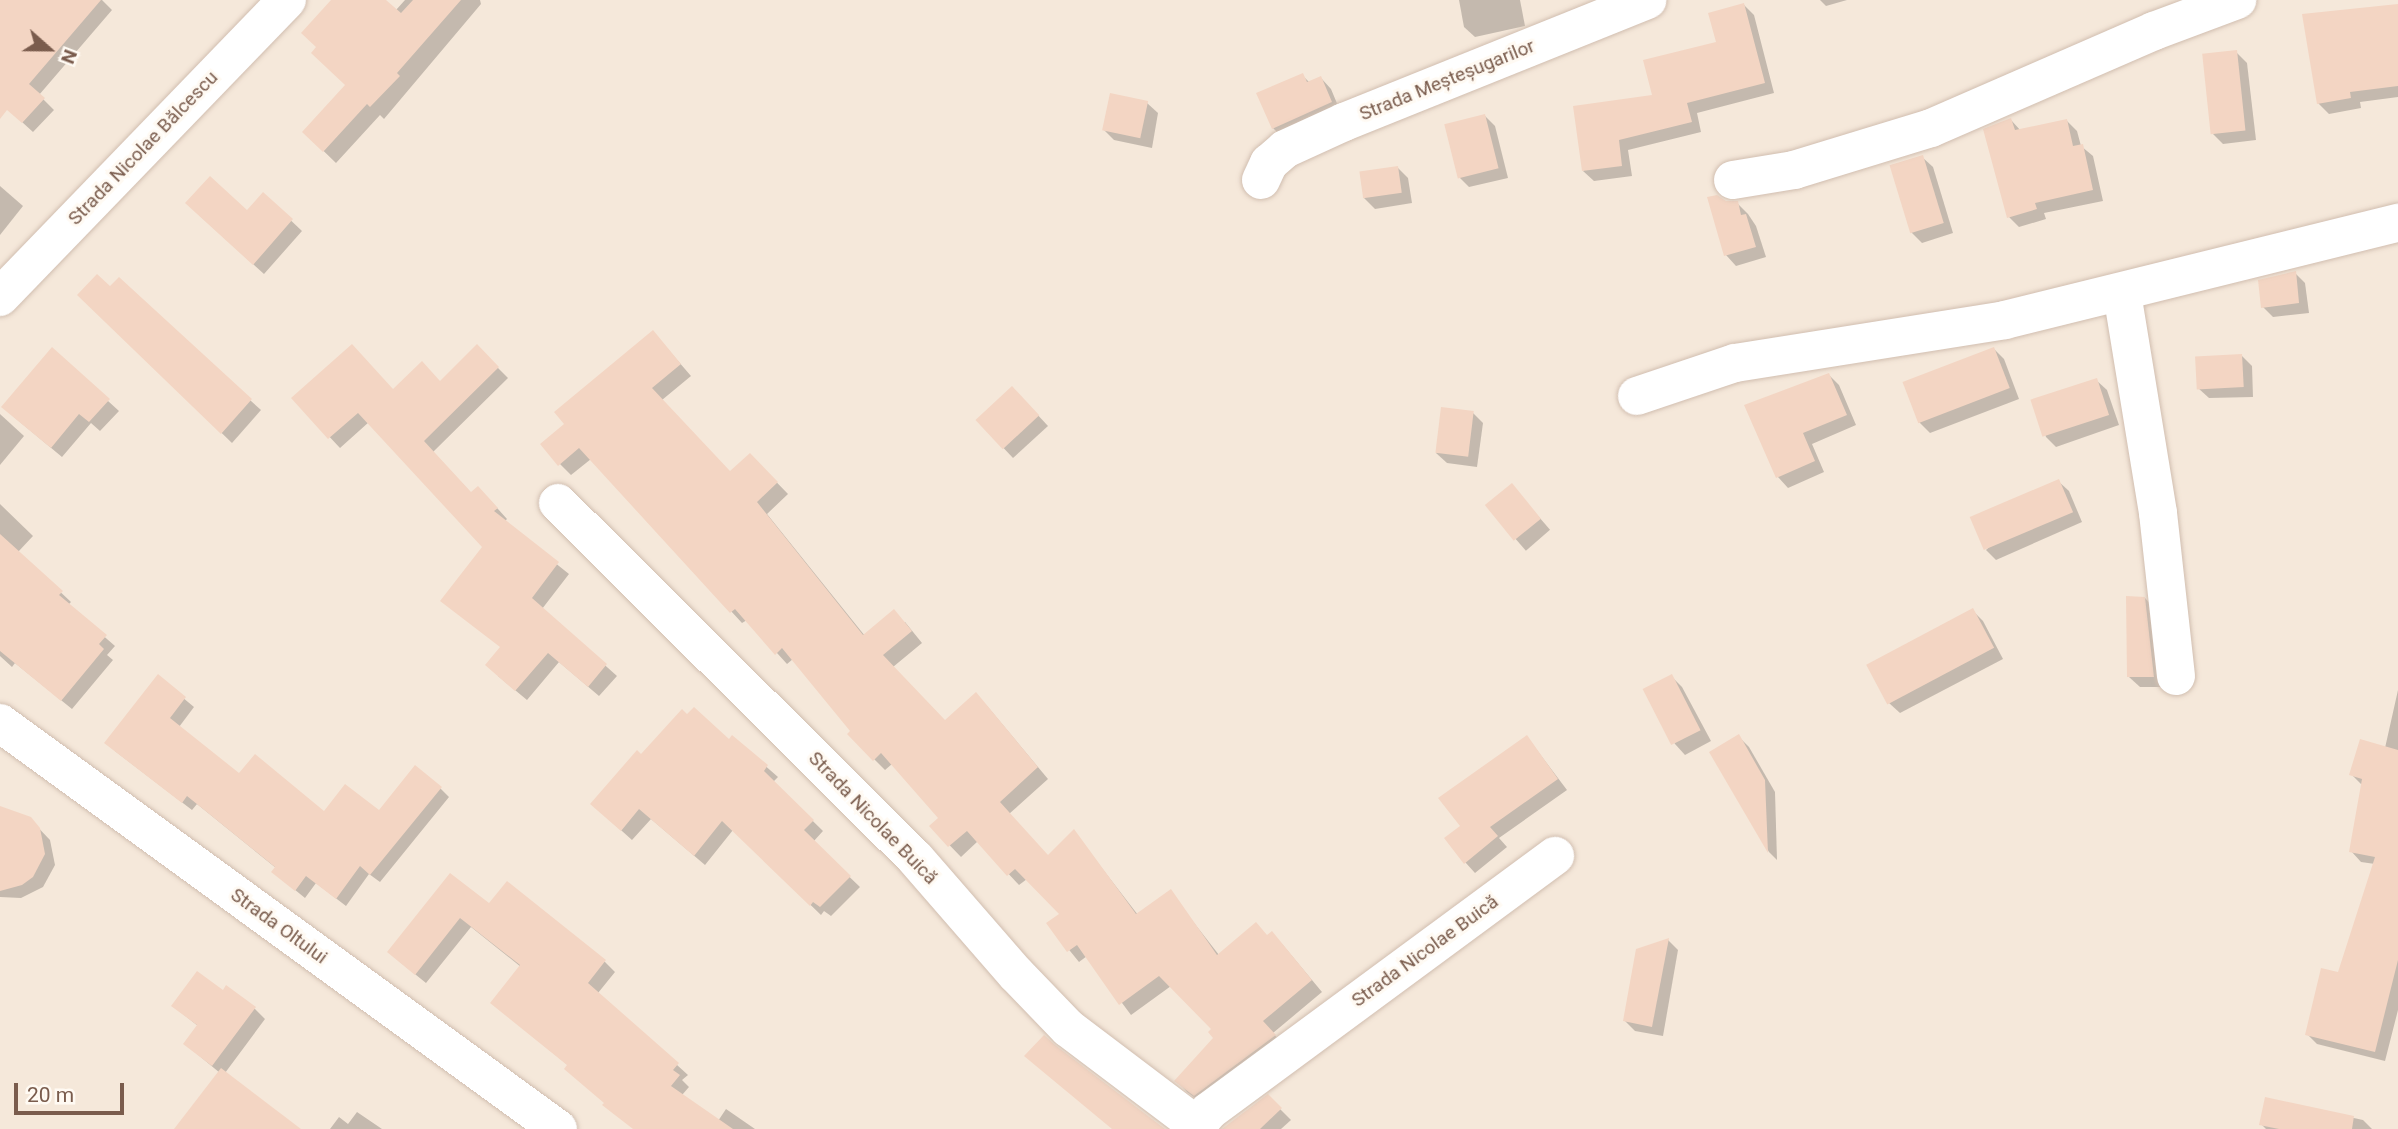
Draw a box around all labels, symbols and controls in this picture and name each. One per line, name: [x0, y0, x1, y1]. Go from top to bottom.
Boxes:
north arrow: [14, 14, 84, 84]
street label: Strada Meșteșugarilor: [1356, 34, 1538, 126]
text: N: [56, 46, 82, 67]
street label: Strada Nicolae Bălcescu: [63, 66, 223, 230]
street label: Strada Nicolae Buică: [804, 747, 942, 889]
street label: Strada Oltului: [226, 883, 332, 969]
street label: Strada Nicolae Buică: [1347, 890, 1503, 1012]
scale bar: [18, 1070, 128, 1114]
text: 20 m: [27, 1083, 74, 1107]

